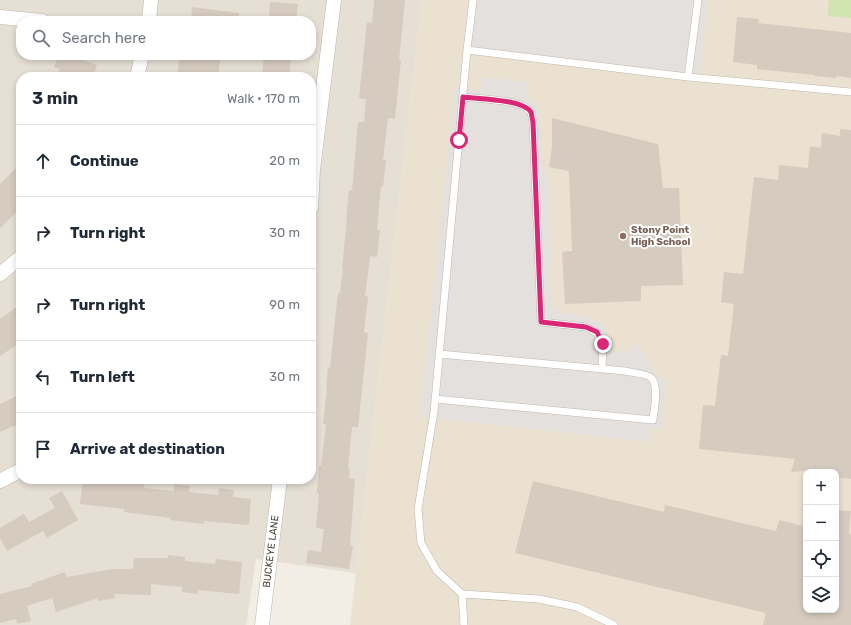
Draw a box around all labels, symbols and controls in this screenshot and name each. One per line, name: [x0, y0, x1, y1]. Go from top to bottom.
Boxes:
search box: [16, 16, 316, 60]
icon: search: [30, 27, 52, 49]
text: Search here: [62, 29, 146, 47]
text: 3 min: [32, 88, 78, 108]
text: Walk · 170 m: [227, 91, 300, 106]
route start: [450, 131, 468, 149]
icon: ahead: [32, 150, 54, 172]
text: Continue: [70, 152, 139, 170]
text: 20 m: [269, 153, 300, 168]
icon: right: [32, 222, 54, 244]
text: Turn right: [70, 224, 145, 242]
place label: Stony Point High School: [631, 224, 691, 248]
text: 30 m: [269, 225, 300, 240]
marker: Stony Point High School: [618, 231, 628, 241]
icon: right: [32, 294, 54, 316]
text: Turn right: [70, 296, 145, 314]
text: 90 m: [269, 297, 300, 312]
route end: [594, 335, 612, 353]
icon: left: [32, 366, 54, 388]
text: Turn left: [70, 368, 135, 386]
text: 30 m: [269, 369, 300, 384]
icon: arrive: [32, 438, 54, 460]
text: Arrive at destination: [70, 440, 225, 458]
map controls: [803, 469, 839, 613]
button: +: [803, 469, 839, 505]
button: −: [803, 505, 839, 541]
street label: BUCKEYE LANE: [261, 515, 281, 588]
button: locate: [803, 541, 839, 577]
button: layers: [803, 577, 839, 613]

